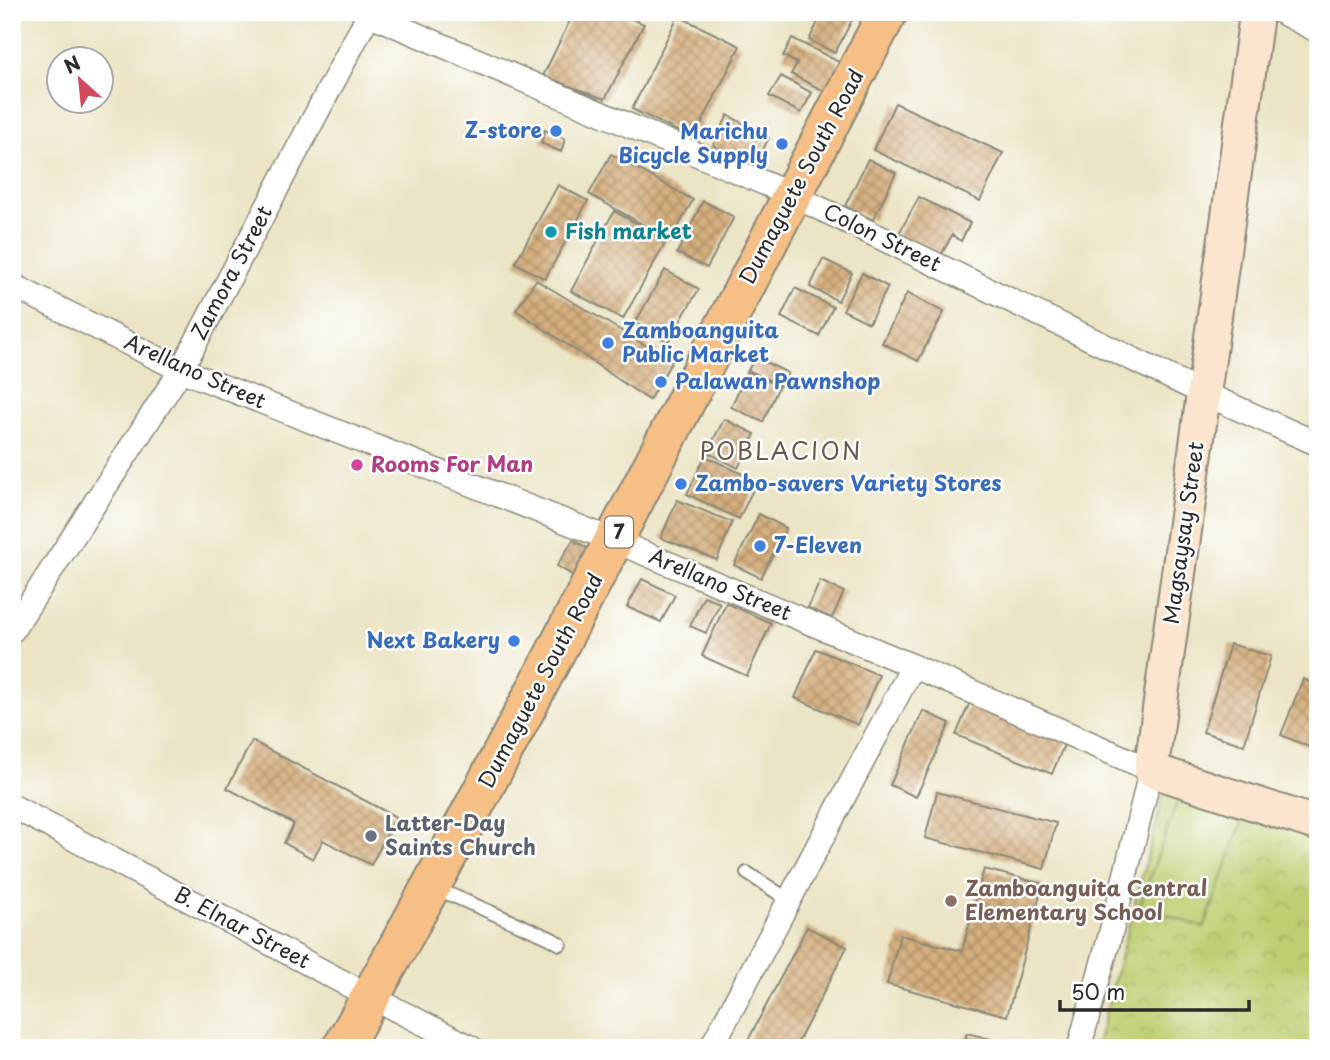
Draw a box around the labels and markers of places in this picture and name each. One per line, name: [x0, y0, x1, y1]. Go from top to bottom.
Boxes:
place label: Z-store: [465, 113, 542, 145]
place label: Marichu Bicycle Supply: [618, 114, 768, 170]
marker: Z-store: [548, 123, 564, 139]
marker: Marichu Bicycle Supply: [774, 136, 790, 152]
place label: Fish market: [565, 214, 692, 246]
marker: Fish market: [543, 224, 559, 240]
place label: Zamboanguita Public Market: [622, 313, 779, 369]
marker: Zamboanguita Public Market: [600, 335, 616, 351]
place label: Palawan Pawnshop: [675, 364, 880, 396]
marker: Palawan Pawnshop: [653, 374, 669, 390]
place label: Rooms For Man: [371, 447, 533, 479]
marker: Rooms For Man: [349, 457, 365, 473]
place label: Zambo-savers Variety Stores: [695, 466, 1001, 498]
marker: Zambo-savers Variety Stores: [673, 476, 689, 492]
place label: 7-Eleven: [774, 528, 862, 560]
marker: 7-Eleven: [752, 538, 768, 554]
place label: Next Bakery: [367, 623, 500, 655]
marker: Next Bakery: [506, 633, 522, 649]
place label: Latter-Day Saints Church: [385, 806, 536, 862]
marker: Latter-Day Saints Church: [363, 828, 379, 844]
place label: Zamboanguita Central Elementary School: [965, 871, 1207, 927]
marker: Zamboanguita Central Elementary School: [943, 893, 959, 909]

